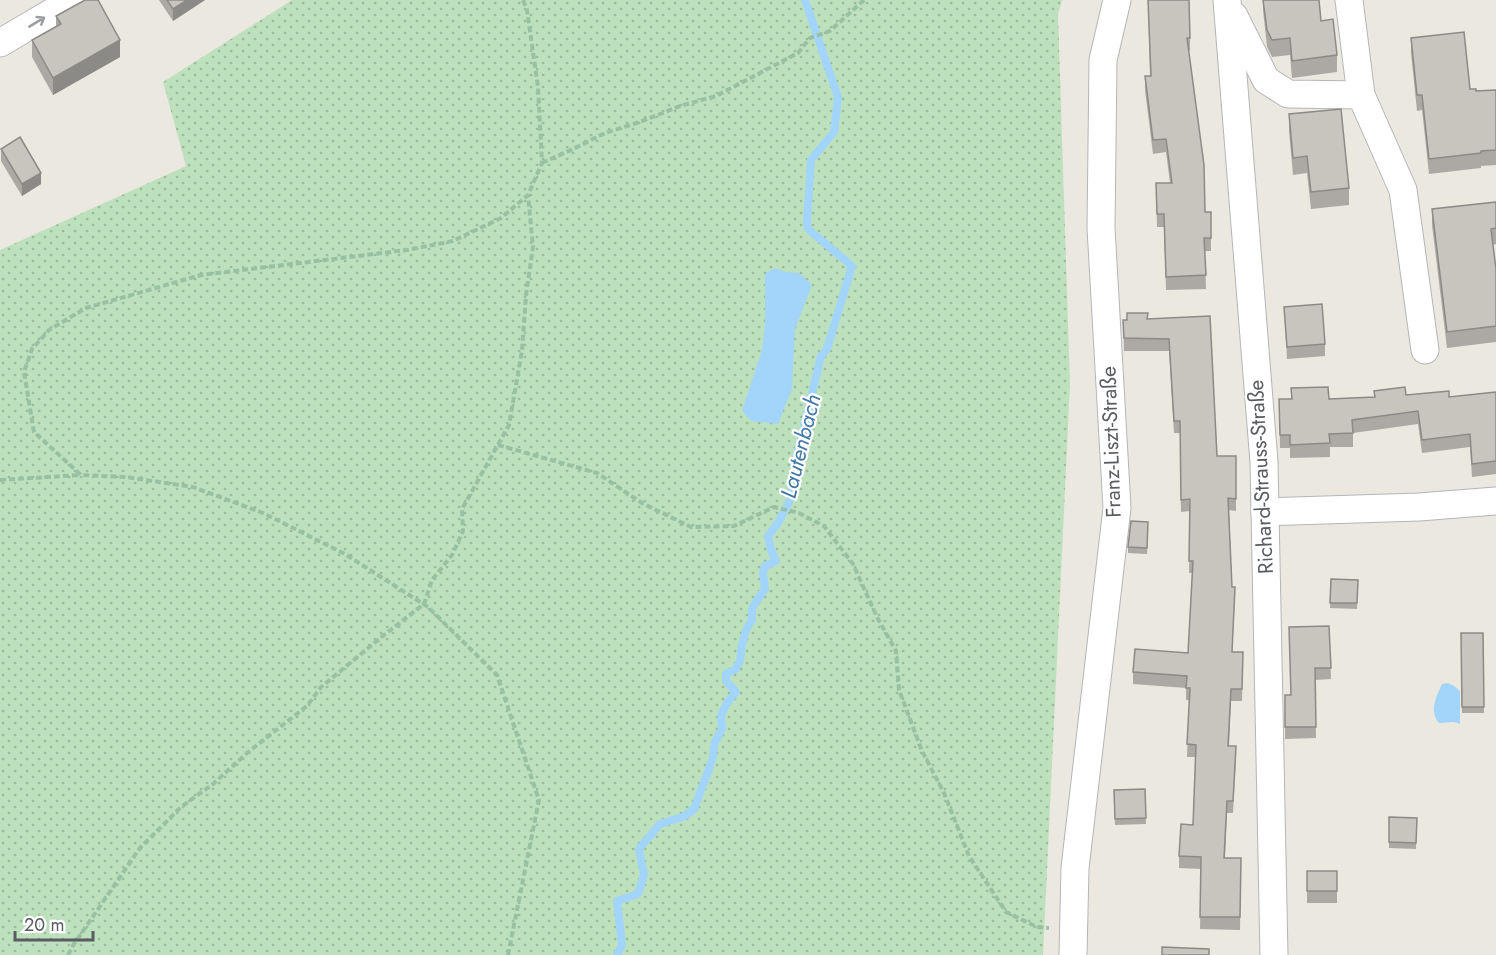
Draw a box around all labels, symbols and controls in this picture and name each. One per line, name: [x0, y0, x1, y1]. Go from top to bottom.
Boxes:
one-way arrow: [28, 16, 45, 28]
street label: Franz-Liszt-Straße: [1093, 366, 1129, 518]
street label: Richard-Strauss-Straße: [1241, 379, 1281, 575]
water label: Lautenbach: [772, 391, 828, 501]
scale bar: [15, 904, 93, 942]
text: 20 m: [24, 912, 64, 938]

